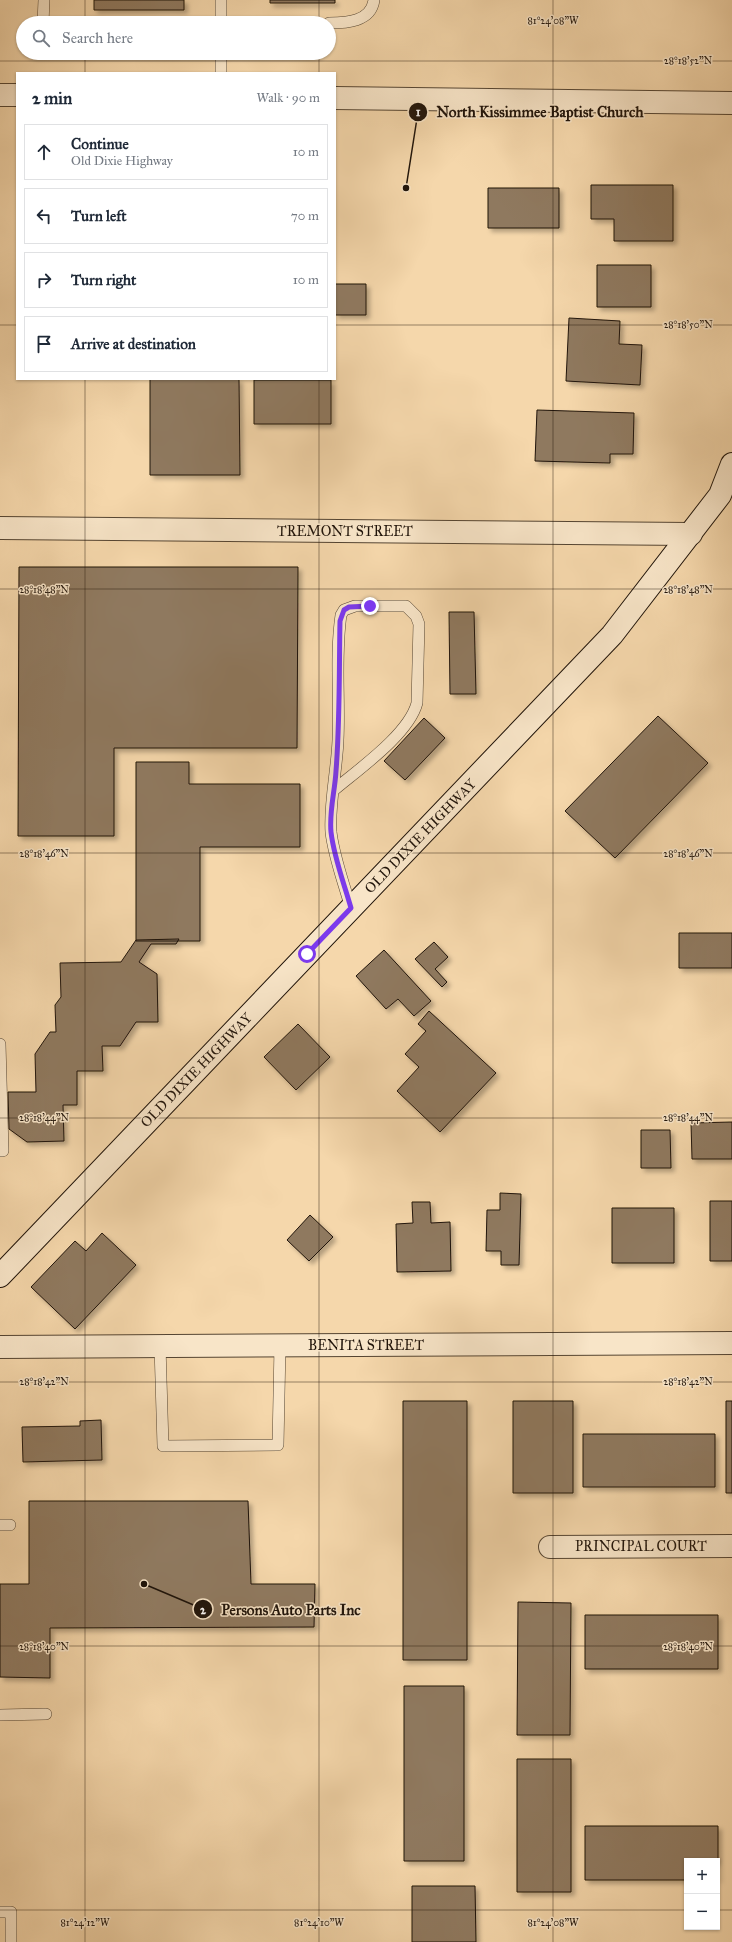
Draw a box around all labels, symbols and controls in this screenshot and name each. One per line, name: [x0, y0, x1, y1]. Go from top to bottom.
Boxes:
text: 81°24'08"W: [527, 15, 579, 27]
search box: [16, 16, 336, 60]
icon: search: [30, 27, 52, 49]
text: Search here: [62, 29, 133, 47]
text: 28°18'52"N: [664, 55, 713, 67]
text: 2 min: [32, 88, 72, 109]
text: Walk · 90 m: [257, 90, 320, 106]
callout: North Kissimmee Baptist Church: [408, 98, 651, 125]
text: North Kissimmee Baptist Church: [436, 103, 644, 122]
text: 1: [416, 105, 421, 119]
text: Continue: [71, 135, 129, 153]
icon: ahead: [33, 141, 55, 163]
text: 10 m: [293, 144, 319, 160]
text: Old Dixie Highway: [71, 153, 173, 169]
icon: left: [33, 205, 55, 227]
text: Turn left: [71, 207, 127, 225]
text: 70 m: [291, 208, 319, 224]
icon: right: [33, 269, 55, 291]
text: Turn right: [71, 271, 136, 289]
text: 10 m: [293, 272, 319, 288]
text: 28°18'50"N: [663, 319, 713, 331]
icon: arrive: [33, 333, 55, 355]
text: Arrive at destination: [71, 335, 196, 353]
street label: TREMONT STREET: [277, 523, 413, 540]
text: 28°18'48"N: [19, 584, 69, 596]
text: 28°18'48"N: [663, 584, 713, 596]
route end: [361, 597, 379, 615]
street label: OLD DIXIE HIGHWAY: [361, 775, 480, 897]
text: 28°18'46"N: [19, 848, 69, 860]
text: 28°18'46"N: [663, 848, 713, 860]
route start: [298, 945, 316, 963]
street label: OLD DIXIE HIGHWAY: [137, 1009, 256, 1131]
text: 28°18'44"N: [19, 1112, 69, 1124]
text: 28°18'44"N: [663, 1112, 713, 1124]
street label: BENITA STREET: [308, 1337, 424, 1354]
text: 28°18'42"N: [19, 1376, 69, 1388]
text: 28°18'42"N: [663, 1376, 713, 1388]
street label: PRINCIPAL COURT: [575, 1538, 707, 1555]
callout: Persons Auto Parts Inc: [193, 1596, 369, 1623]
text: Persons Auto Parts Inc: [221, 1601, 361, 1619]
text: 2: [200, 1603, 207, 1617]
text: 28°18'40"N: [19, 1641, 70, 1653]
text: 28°18'40"N: [663, 1641, 714, 1653]
map controls: [684, 1858, 720, 1930]
button: +: [684, 1858, 720, 1894]
button: −: [684, 1894, 720, 1930]
text: 81°24'12"W: [61, 1917, 110, 1929]
text: 81°24'10"W: [294, 1917, 344, 1929]
text: 81°24'08"W: [527, 1917, 579, 1929]

